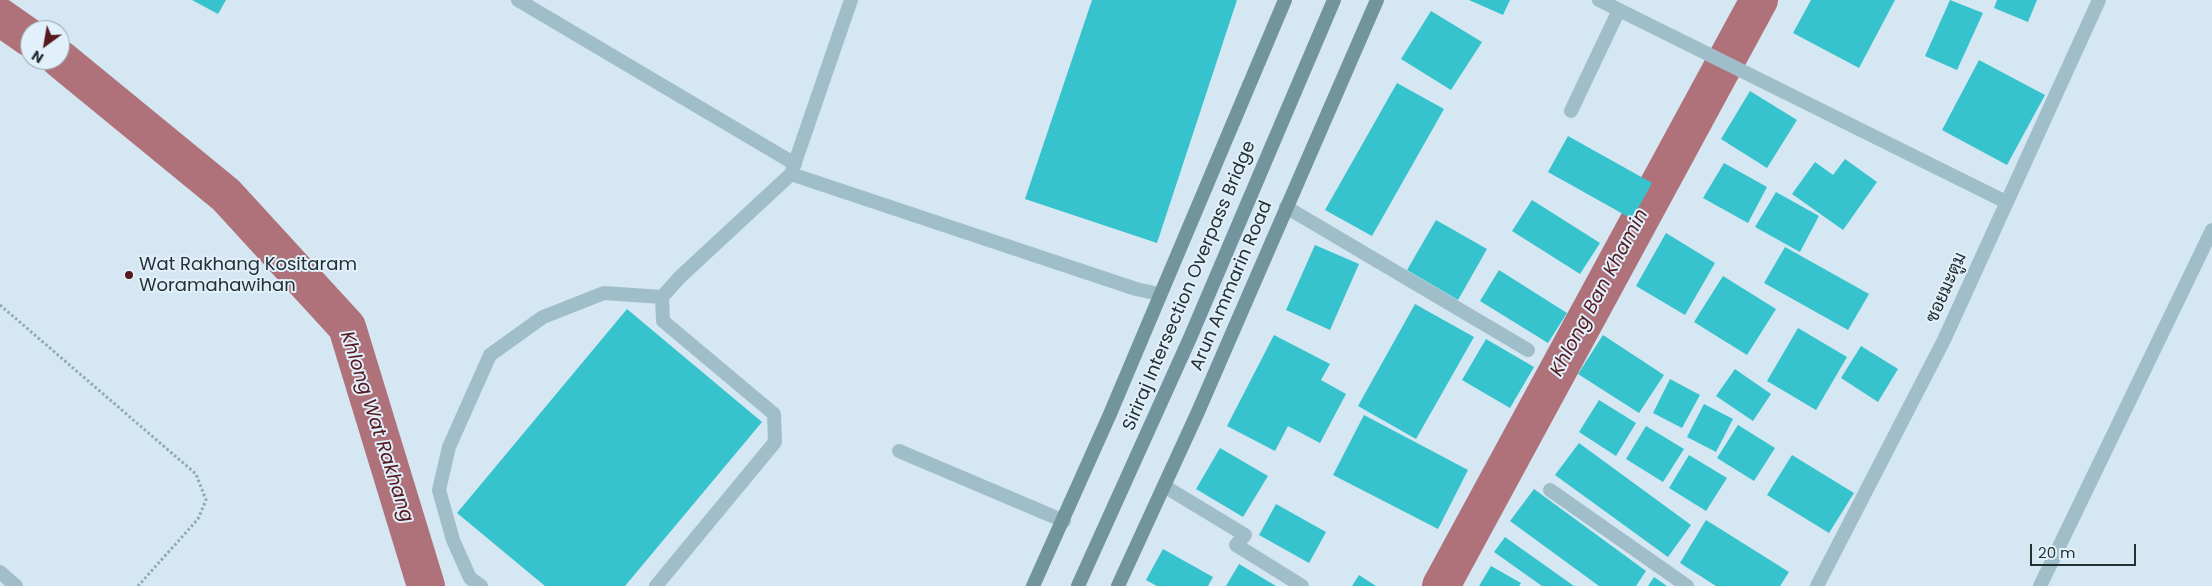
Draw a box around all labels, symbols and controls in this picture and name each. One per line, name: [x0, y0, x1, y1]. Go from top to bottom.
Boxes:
north arrow: [20, 20, 70, 70]
text: N: [28, 46, 47, 68]
street label: Siriraj Intersection Overpass Bridge: [1119, 138, 1261, 434]
street label: Arun Ammarin Road: [1186, 198, 1278, 374]
water label: Khlong Ban Khamin: [1546, 205, 1654, 381]
street label: ซอยมะตูม: [1922, 250, 1972, 326]
place label: Wat Rakhang Kositaram Woramahawihan: [139, 254, 357, 296]
marker: Wat Rakhang Kositaram Woramahawihan: [123, 269, 135, 281]
water label: Khlong Wat Rakhang: [334, 329, 418, 525]
scale bar: [2032, 534, 2138, 566]
text: 20 m: [2038, 542, 2076, 563]

